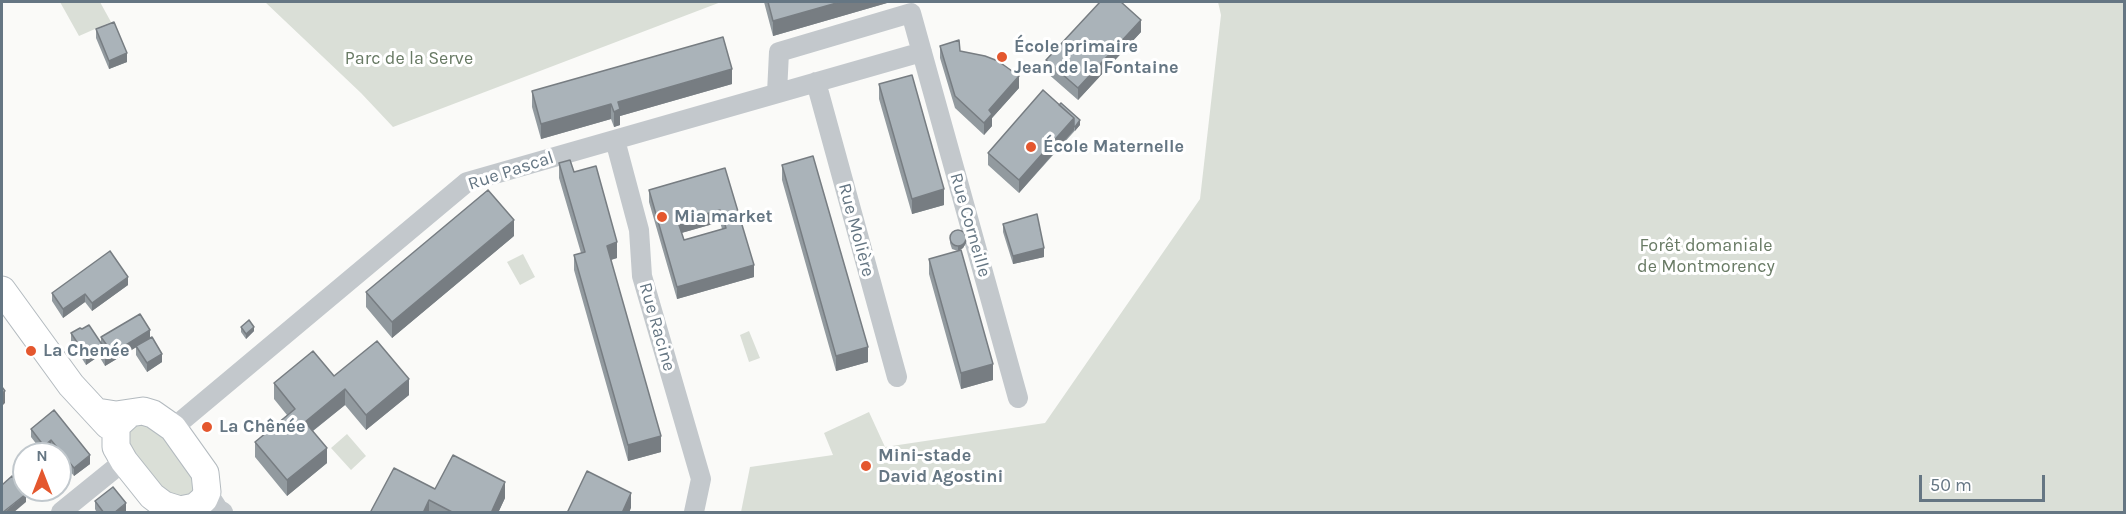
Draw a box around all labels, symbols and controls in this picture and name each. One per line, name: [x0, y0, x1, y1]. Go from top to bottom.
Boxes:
place label: École primaire Jean de la Fontaine: [1014, 36, 1178, 78]
park label: Parc de la Serve: [345, 48, 473, 70]
marker: École primaire Jean de la Fontaine: [995, 50, 1009, 64]
place label: École Maternelle: [1043, 136, 1184, 158]
marker: École Maternelle: [1024, 140, 1038, 154]
street label: Rue Pascal: [465, 147, 557, 195]
street label: Rue Corneille: [945, 170, 995, 280]
street label: Rue Molière: [833, 181, 879, 279]
place label: Mia market: [674, 206, 773, 228]
marker: Mia market: [655, 210, 669, 224]
park label: Forêt domaniale de Montmorency: [1637, 235, 1775, 278]
street label: Rue Racine: [634, 280, 680, 374]
place label: La Chenée: [43, 340, 129, 362]
marker: La Chenée: [24, 344, 38, 358]
place label: La Chênée: [219, 416, 305, 438]
marker: La Chênée: [200, 420, 214, 434]
north arrow: [12, 442, 72, 502]
place label: Mini-stade David Agostini: [878, 445, 1003, 488]
text: N: [36, 446, 48, 465]
marker: Mini-stade David Agostini: [859, 459, 873, 473]
scale bar: [1922, 463, 2048, 501]
text: 50 m: [1930, 474, 1972, 496]

